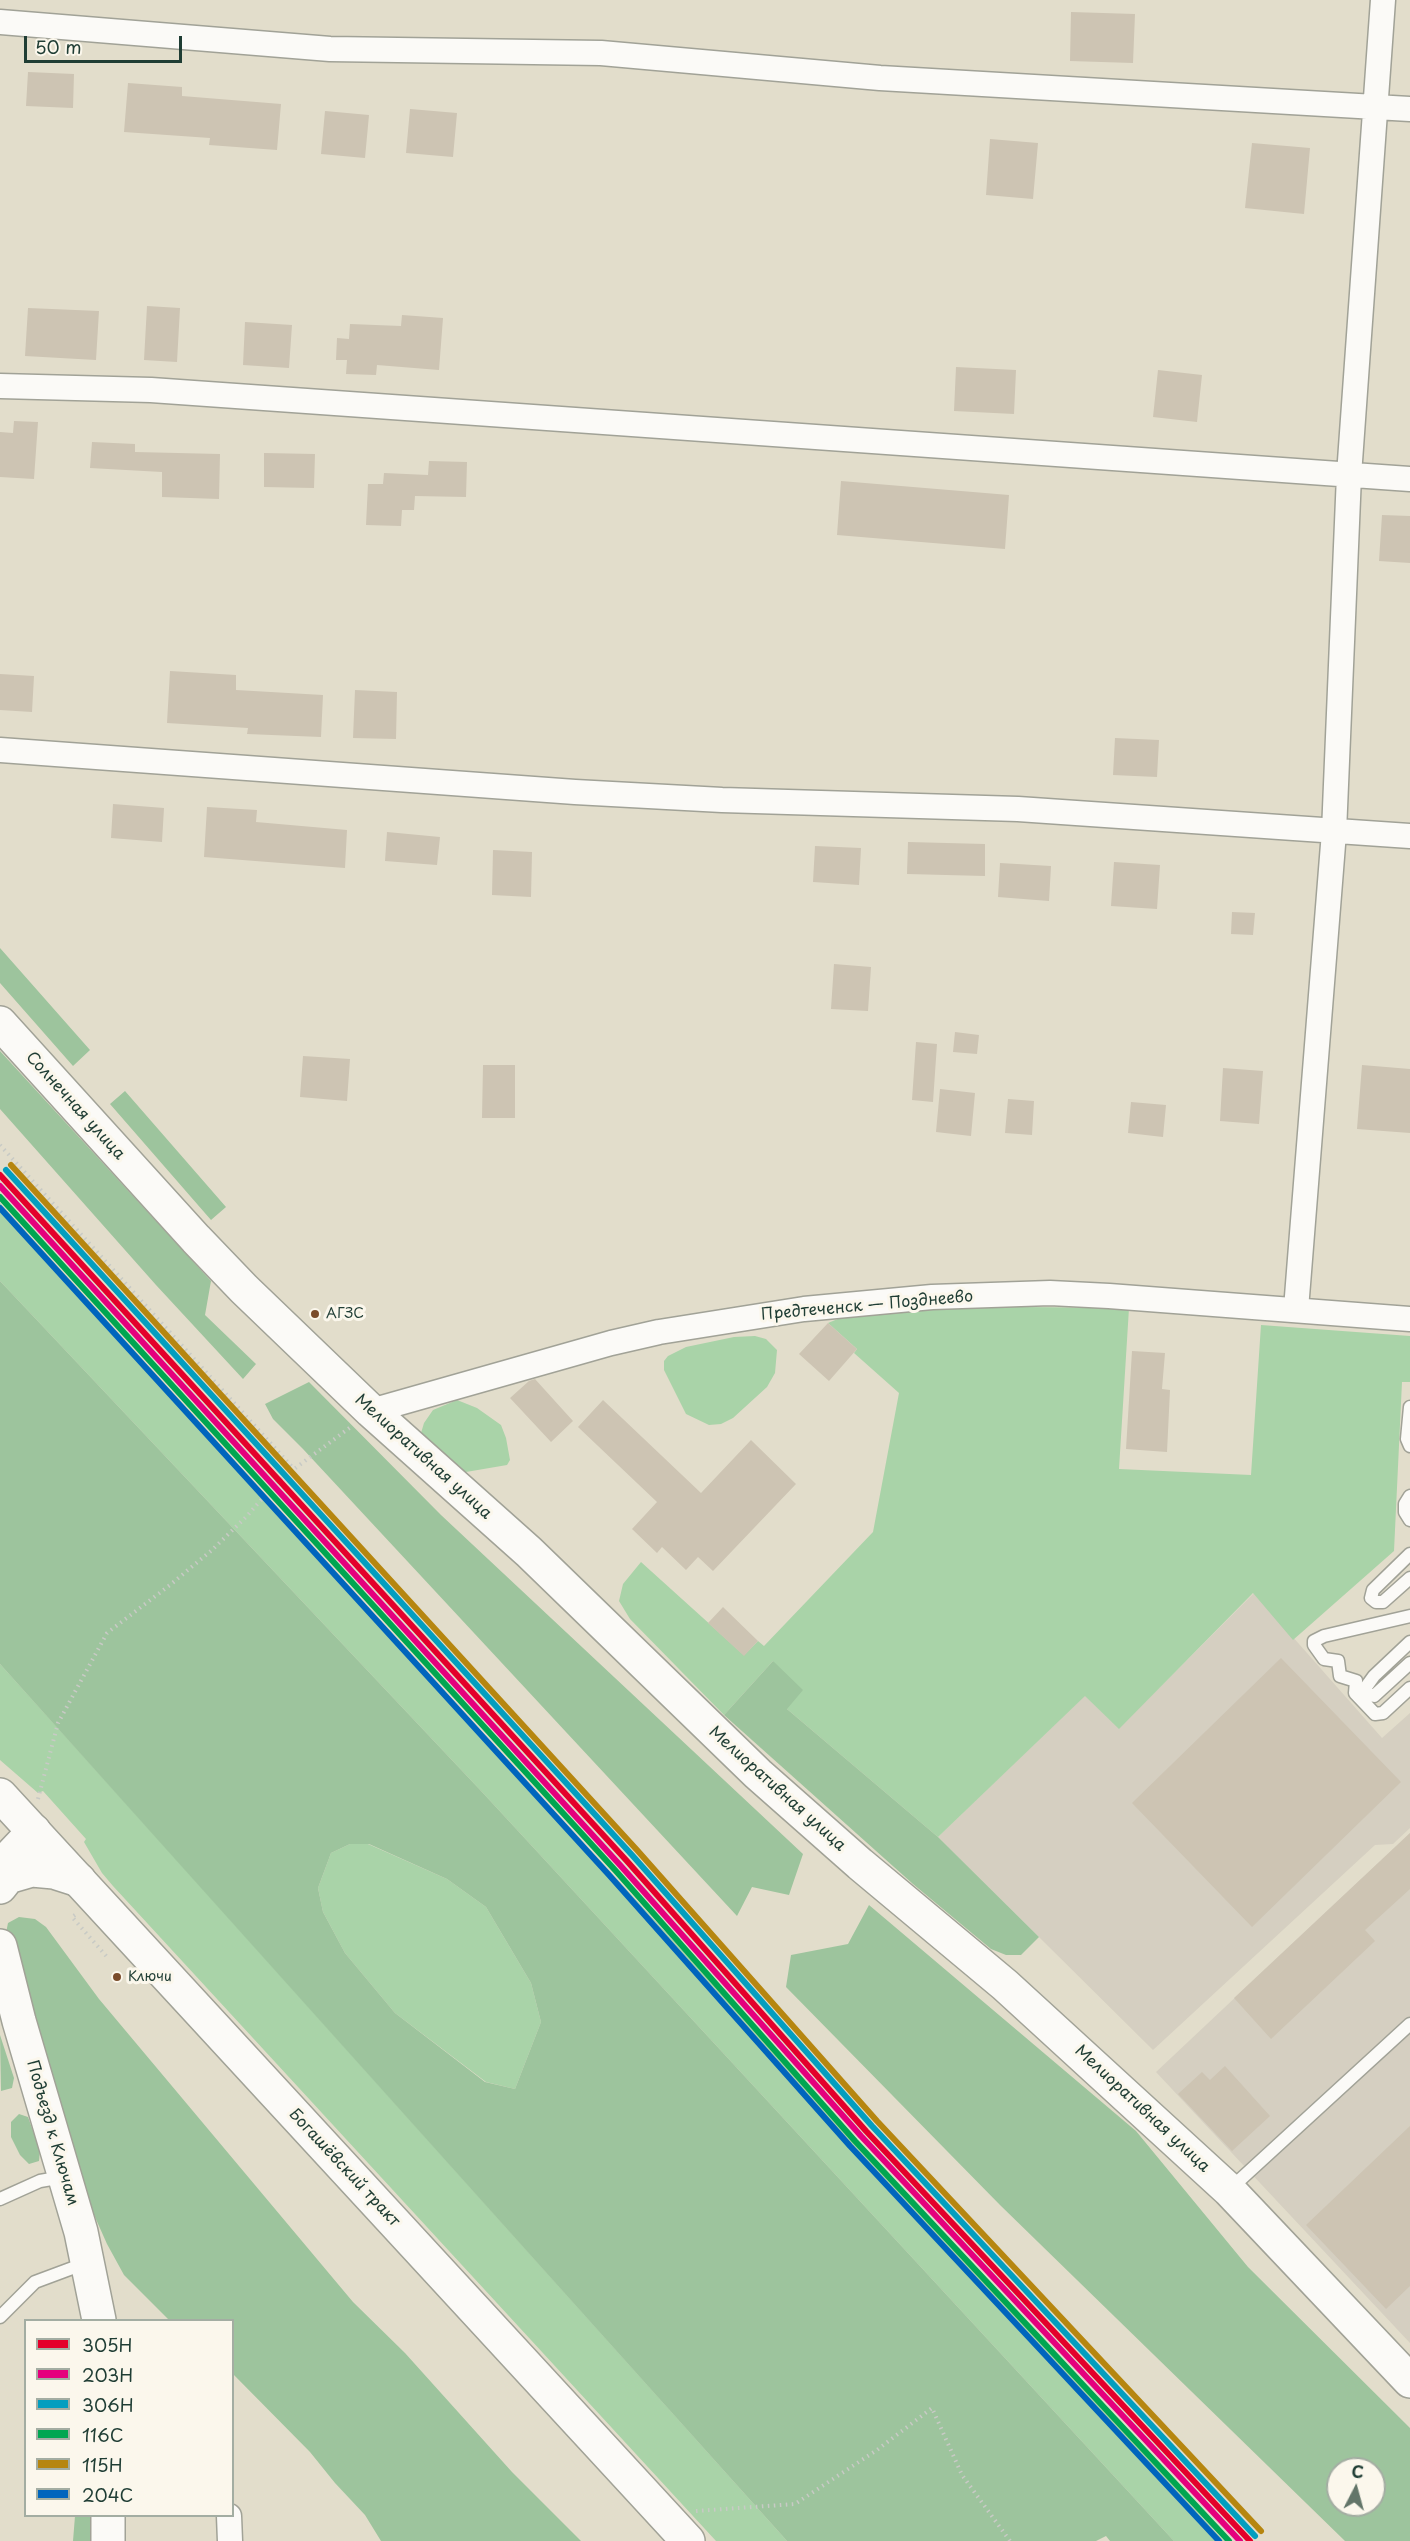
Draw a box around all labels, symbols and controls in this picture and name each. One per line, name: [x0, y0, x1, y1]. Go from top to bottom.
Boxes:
scale bar: [27, 24, 184, 62]
text: 50 m: [35, 33, 82, 60]
street label: Солнечная улица: [21, 1048, 129, 1164]
street label: Предтеченск — Позднеево: [760, 1287, 974, 1325]
place label: АГЗС: [326, 1306, 364, 1322]
marker: АГЗС: [309, 1308, 321, 1320]
street label: Мелиоративная улица: [351, 1390, 495, 1524]
street label: Мелиоративная улица: [705, 1722, 849, 1856]
place label: Ключи: [128, 1969, 172, 1985]
marker: Ключи: [111, 1971, 123, 1983]
street label: Мелиоративная улица: [1071, 2041, 1213, 2177]
street label: Подъезд к Ключам: [22, 2058, 82, 2208]
street label: Богашёвский тракт: [284, 2105, 404, 2231]
legend: [24, 2319, 234, 2517]
text: 305Н: [82, 2331, 132, 2358]
text: 203Н: [82, 2361, 133, 2388]
text: 306Н: [82, 2391, 134, 2418]
text: 116С: [82, 2421, 124, 2448]
text: 115Н: [82, 2451, 123, 2478]
north arrow: [1326, 2457, 1386, 2517]
text: С: [1350, 2459, 1365, 2484]
text: 204С: [82, 2481, 134, 2508]

